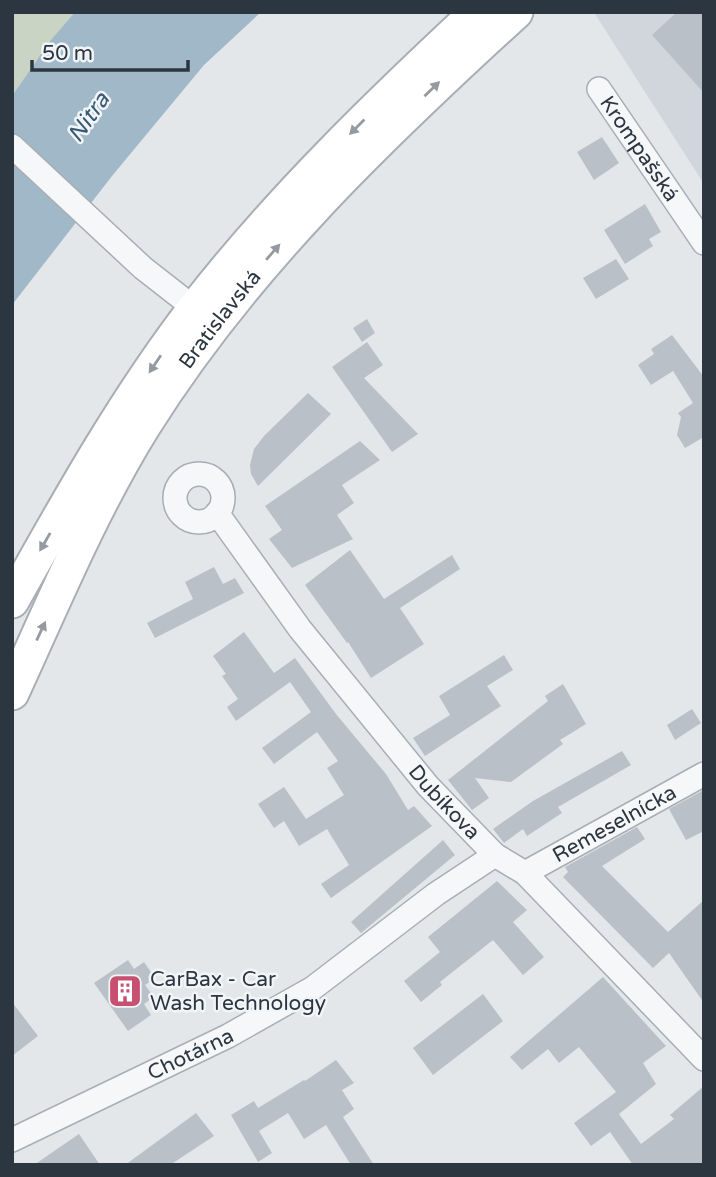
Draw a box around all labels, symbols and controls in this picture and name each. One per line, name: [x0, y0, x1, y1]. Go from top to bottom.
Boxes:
scale bar: [32, 28, 187, 72]
text: 50 m: [42, 41, 93, 66]
one-way arrow: [423, 82, 440, 98]
water label: Nitra: [62, 86, 117, 148]
street label: Krompašská: [594, 91, 684, 206]
one-way arrow: [348, 118, 365, 135]
one-way arrow: [265, 243, 281, 261]
street label: Bratislavská: [174, 265, 266, 374]
one-way arrow: [148, 355, 162, 373]
one-way arrow: [39, 533, 51, 552]
one-way arrow: [35, 621, 47, 641]
street label: Dubíkova: [403, 760, 485, 845]
street label: Remeselnícka: [548, 780, 681, 868]
place label: CarBax - Car Wash Technology: [150, 967, 326, 1016]
building icon: CarBax - Car Wash Technology: [106, 972, 144, 1010]
street label: Chotárna: [143, 1023, 238, 1086]

